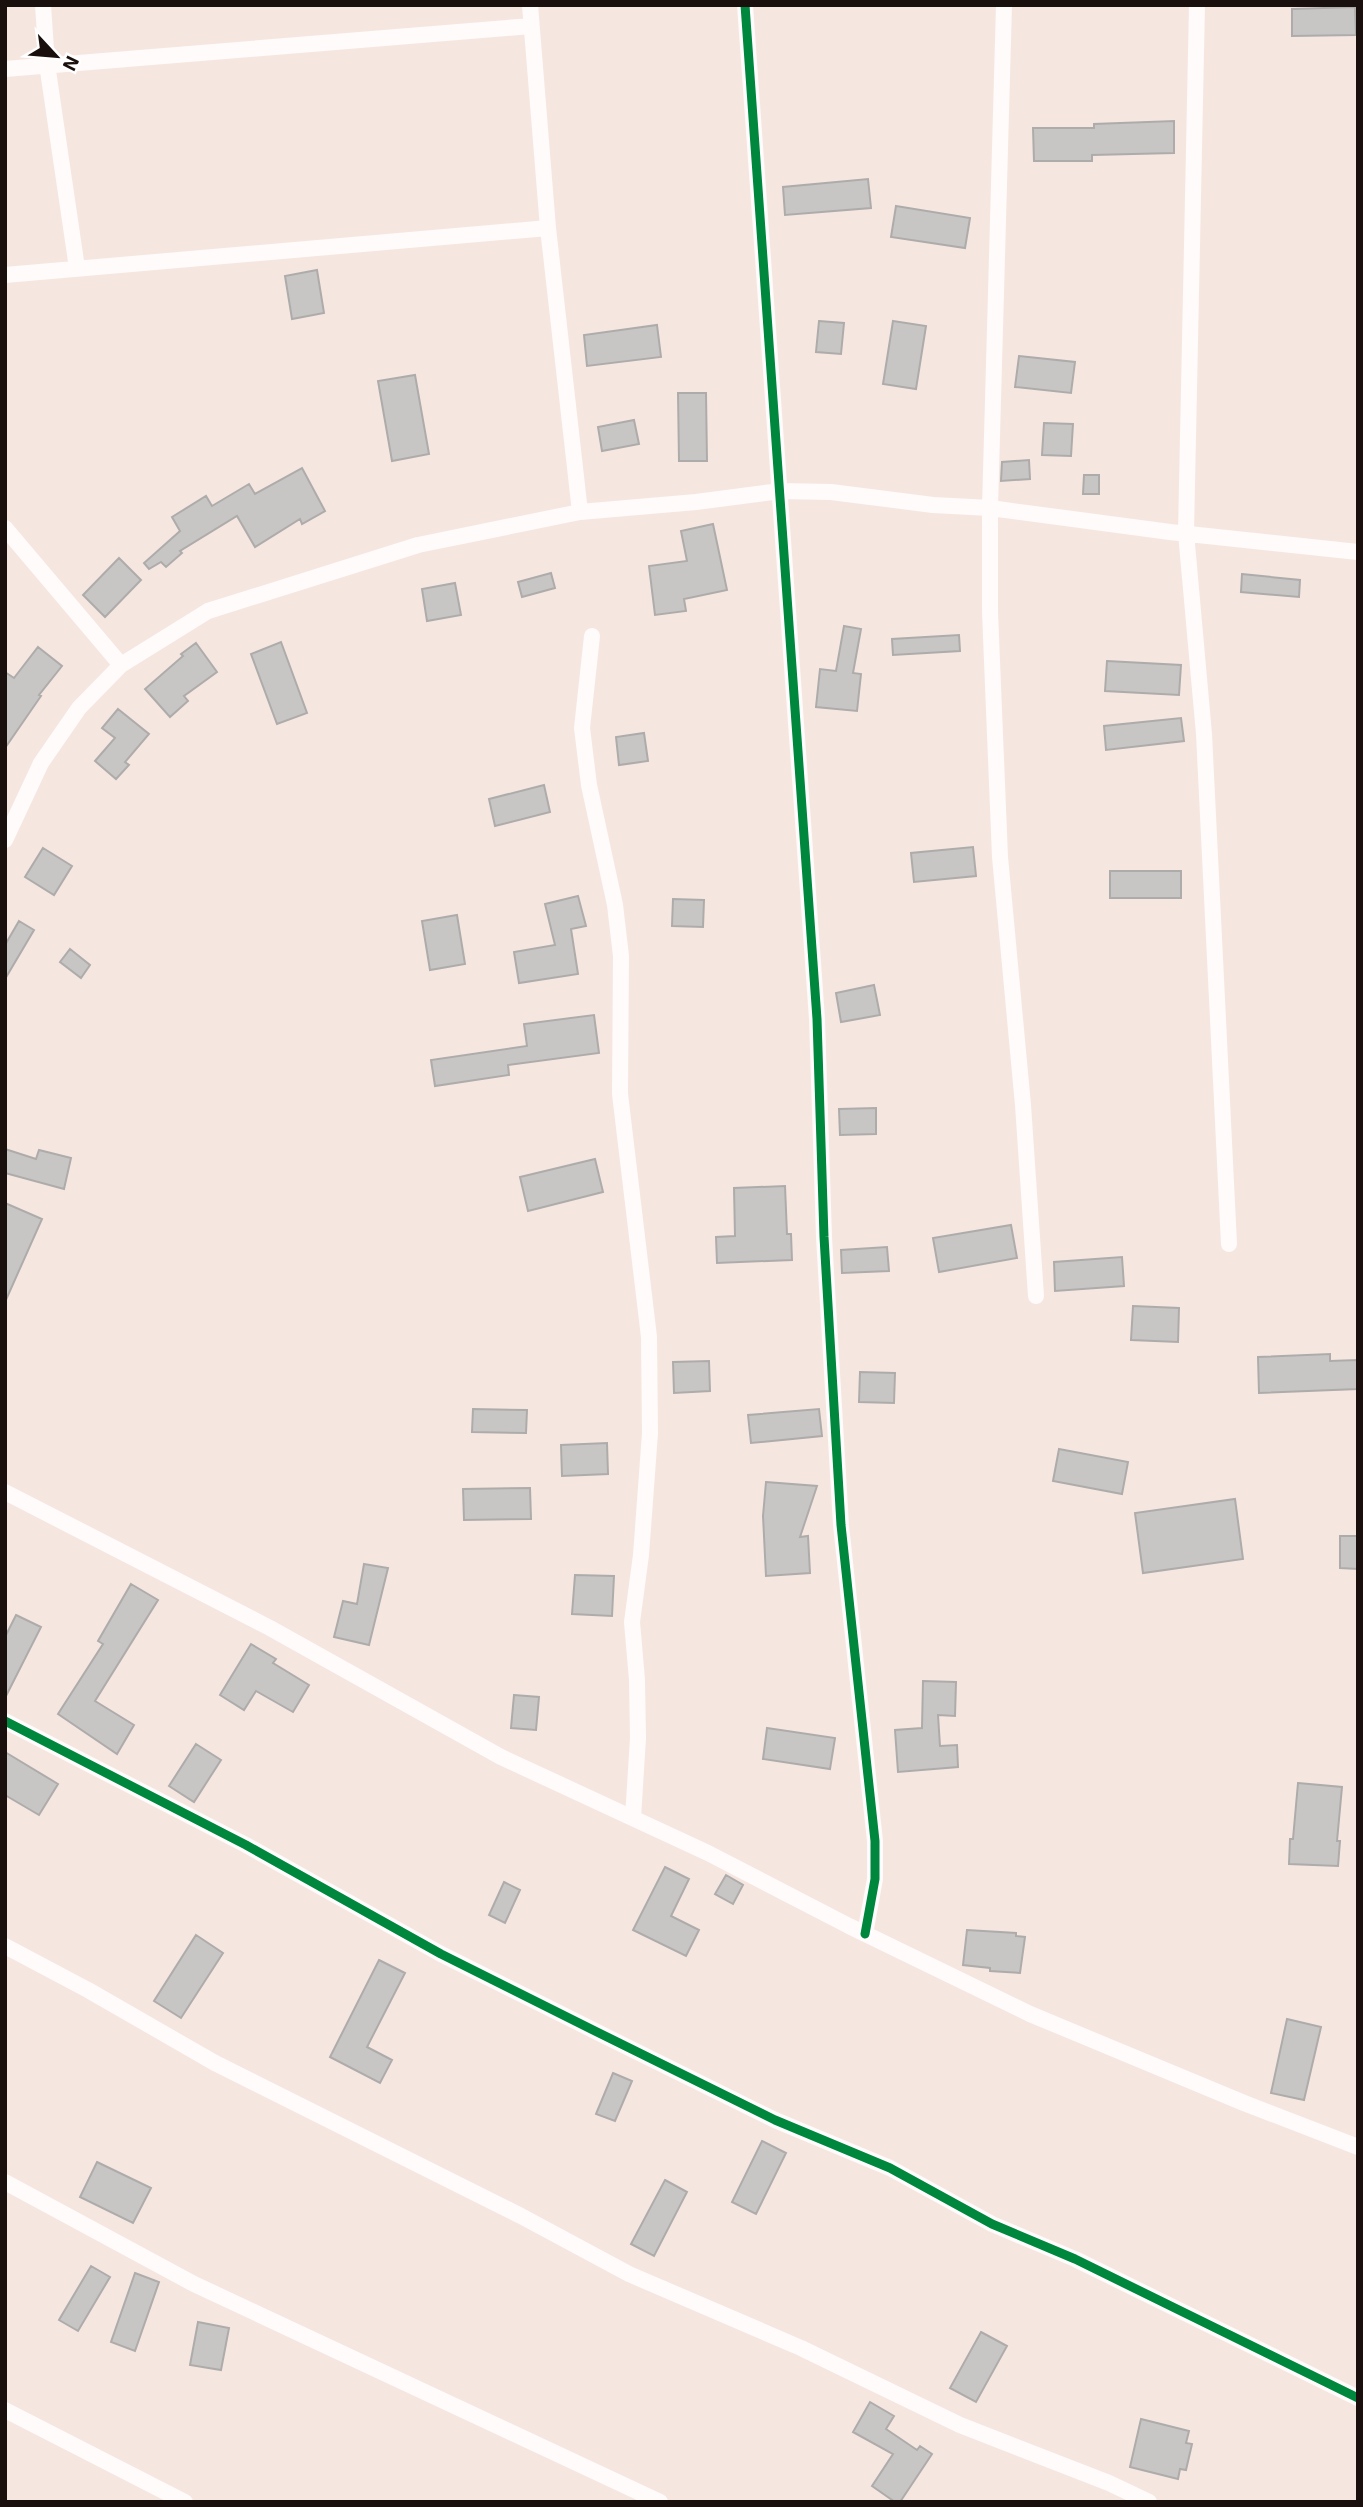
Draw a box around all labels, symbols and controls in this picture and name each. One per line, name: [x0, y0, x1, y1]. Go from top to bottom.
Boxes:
north arrow: [21, 21, 91, 91]
text: N: [58, 52, 85, 75]

